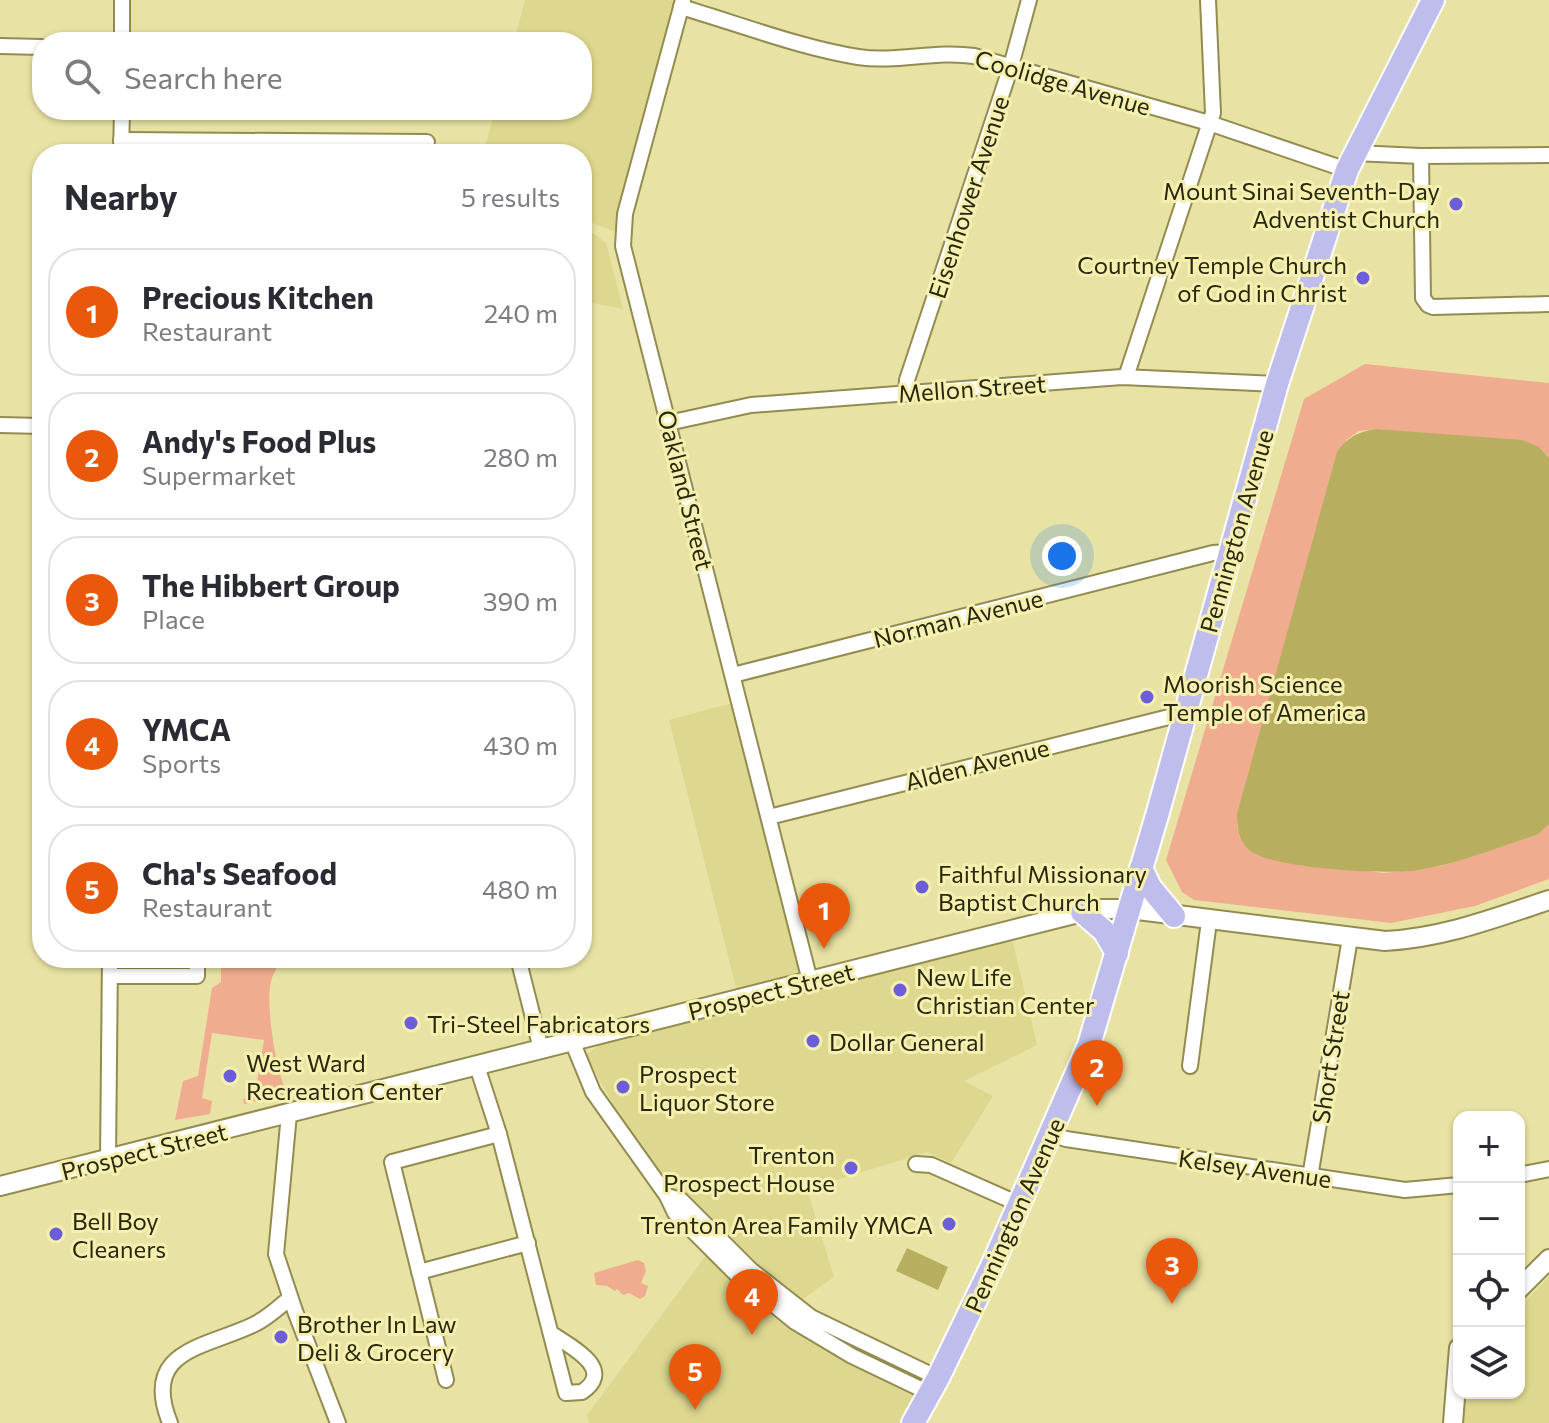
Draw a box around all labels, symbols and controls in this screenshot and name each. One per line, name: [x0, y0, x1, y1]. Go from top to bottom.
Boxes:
search box: [32, 32, 592, 120]
street label: Coolidge Avenue: [972, 43, 1154, 121]
icon: search: [60, 54, 104, 98]
text: Search here: [124, 58, 283, 95]
street label: Eisenhower Avenue: [922, 92, 1014, 302]
text: Nearby: [64, 175, 178, 217]
place label: Mount Sinai Seventh-Day Adventist Church: [1163, 176, 1440, 233]
text: 5 results: [461, 181, 560, 212]
marker: Mount Sinai Seventh-Day Adventist Church: [1447, 195, 1465, 213]
place label: Courtney Temple Church of God in Christ: [1077, 250, 1347, 307]
marker: Courtney Temple Church of God in Christ: [1354, 269, 1372, 287]
text: Precious Kitchen: [142, 278, 374, 315]
text: 1: [86, 297, 98, 328]
text: 240 m: [484, 297, 558, 328]
text: Restaurant: [142, 315, 272, 346]
street label: Mellon Street: [897, 368, 1047, 408]
street label: Oakland Street: [652, 407, 720, 573]
text: Andy's Food Plus: [142, 422, 376, 459]
street label: Pennington Avenue: [1193, 426, 1279, 636]
text: 2: [85, 441, 99, 472]
text: 280 m: [483, 441, 558, 472]
text: Supermarket: [142, 459, 296, 490]
your location: [1042, 536, 1082, 576]
text: The Hibbert Group: [142, 566, 400, 603]
street label: Norman Avenue: [870, 583, 1046, 653]
text: 3: [84, 585, 100, 616]
text: 390 m: [483, 585, 558, 616]
text: Place: [142, 603, 205, 634]
place label: Moorish Science Temple of America: [1163, 669, 1366, 726]
marker: Moorish Science Temple of America: [1138, 688, 1156, 706]
text: YMCA: [142, 710, 231, 747]
text: 4: [84, 729, 100, 760]
text: 430 m: [483, 729, 558, 760]
street label: Alden Avenue: [902, 732, 1052, 796]
text: Sports: [142, 747, 221, 778]
text: Cha's Seafood: [142, 854, 337, 891]
place label: Faithful Missionary Baptist Church: [938, 859, 1147, 916]
text: 5: [84, 873, 100, 904]
text: 480 m: [482, 873, 558, 904]
marker: Faithful Missionary Baptist Church: [913, 878, 931, 896]
pin: 1: [798, 883, 850, 949]
text: Restaurant: [142, 891, 272, 922]
street label: Prospect Street: [685, 956, 857, 1026]
place label: New Life Christian Center: [916, 962, 1095, 1019]
marker: New Life Christian Center: [891, 981, 909, 999]
street label: Short Street: [1305, 988, 1355, 1125]
place label: Tri-Steel Fabricators: [427, 1009, 650, 1038]
marker: Tri-Steel Fabricators: [402, 1014, 420, 1032]
place label: Dollar General: [829, 1027, 985, 1056]
marker: Dollar General: [804, 1032, 822, 1050]
pin: 2: [1071, 1040, 1123, 1106]
place label: West Ward Recreation Center: [246, 1048, 444, 1105]
place label: Prospect Liquor Store: [639, 1059, 775, 1116]
marker: West Ward Recreation Center: [221, 1067, 239, 1085]
marker: Prospect Liquor Store: [614, 1078, 632, 1096]
map controls: [1453, 1111, 1525, 1399]
button: +: [1453, 1111, 1525, 1183]
street label: Pennington Avenue: [958, 1113, 1070, 1317]
street label: Prospect Street: [58, 1116, 230, 1186]
place label: Trenton Prospect House: [663, 1140, 835, 1197]
street label: Kelsey Avenue: [1177, 1143, 1333, 1193]
marker: Trenton Prospect House: [842, 1159, 860, 1177]
button: −: [1453, 1183, 1525, 1255]
place label: Bell Boy Cleaners: [72, 1206, 166, 1263]
place label: Trenton Area Family YMCA: [640, 1210, 933, 1239]
marker: Trenton Area Family YMCA: [940, 1215, 958, 1233]
marker: Bell Boy Cleaners: [47, 1225, 65, 1243]
pin: 3: [1146, 1238, 1198, 1304]
button: locate: [1453, 1255, 1525, 1327]
pin: 4: [726, 1269, 778, 1335]
place label: Brother In Law Deli & Grocery: [297, 1309, 457, 1366]
button: layers: [1453, 1327, 1525, 1399]
marker: Brother In Law Deli & Grocery: [272, 1328, 290, 1346]
pin: 5: [669, 1344, 721, 1410]

